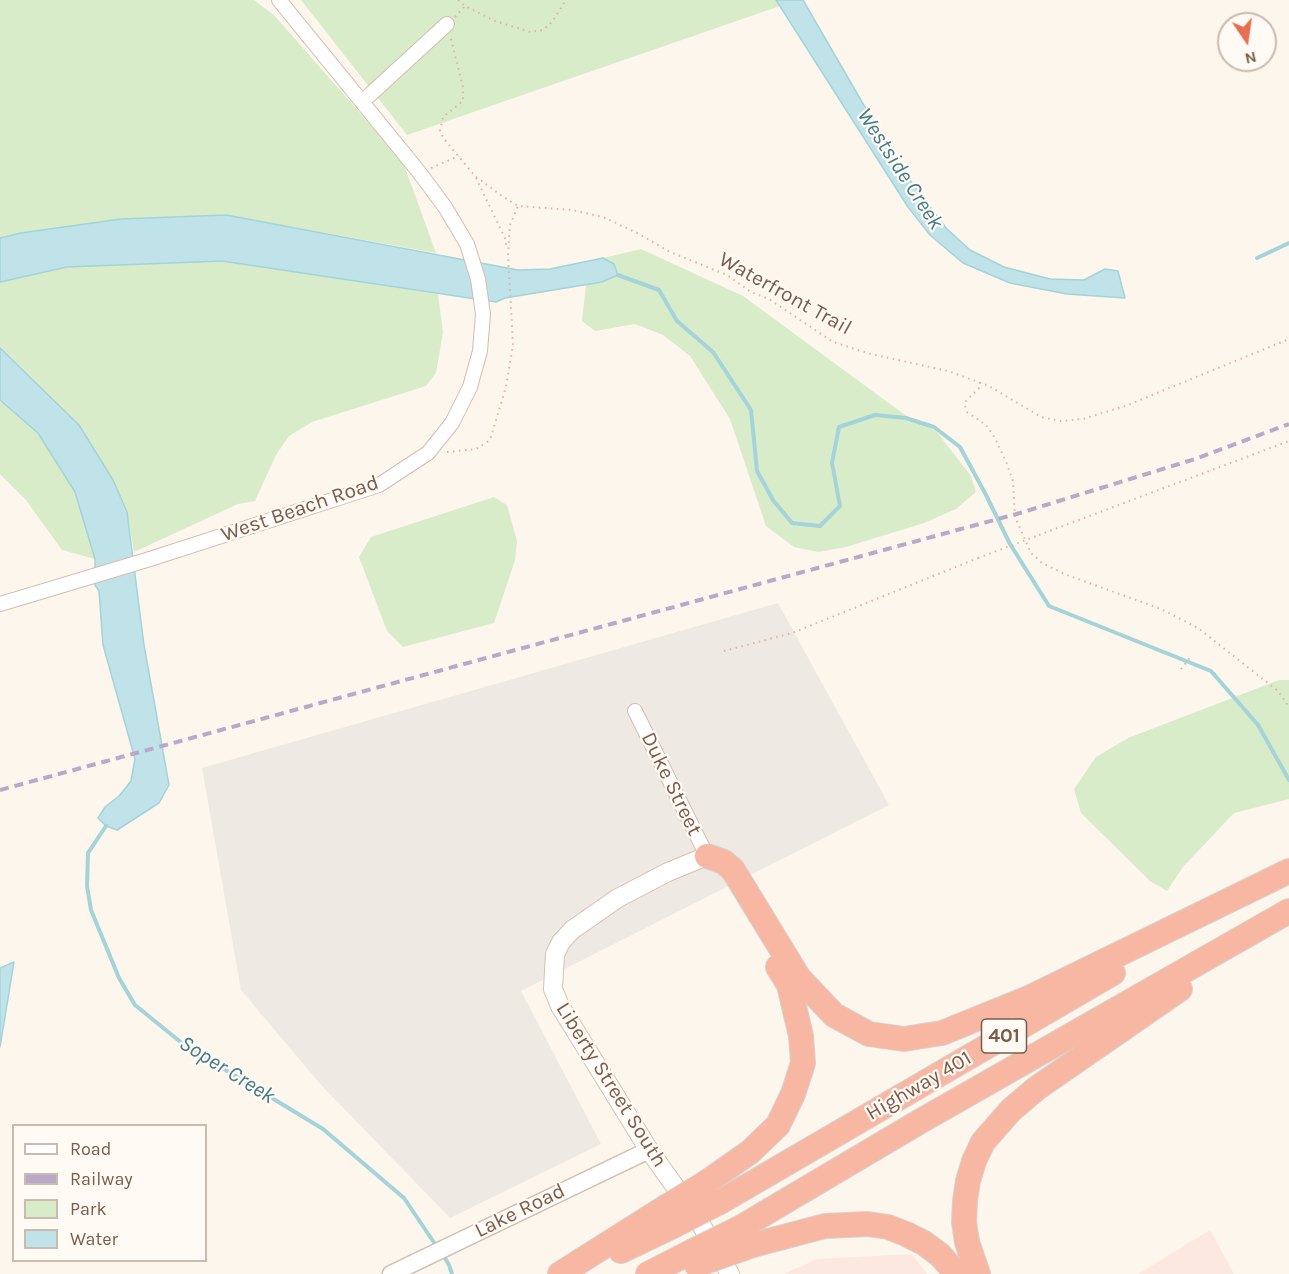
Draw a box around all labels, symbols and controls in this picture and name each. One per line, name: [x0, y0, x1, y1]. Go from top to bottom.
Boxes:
north arrow: [1217, 12, 1277, 72]
text: N: [1243, 48, 1258, 69]
water label: Westside Creek: [851, 103, 949, 235]
street label: Waterfront Trail: [714, 247, 856, 341]
street label: West Beach Road: [218, 470, 382, 548]
street label: Duke Street: [635, 728, 707, 840]
street label: Liberty Street South: [550, 998, 672, 1172]
road number: 401: [982, 1019, 1026, 1053]
water label: Soper Creek: [174, 1030, 280, 1110]
street label: Highway 401: [862, 1046, 976, 1126]
legend: [12, 1124, 207, 1262]
text: Road: [70, 1138, 111, 1160]
text: Railway: [70, 1168, 133, 1190]
street label: Lake Road: [471, 1178, 569, 1244]
text: Park: [70, 1198, 107, 1220]
text: Water: [70, 1228, 118, 1250]

